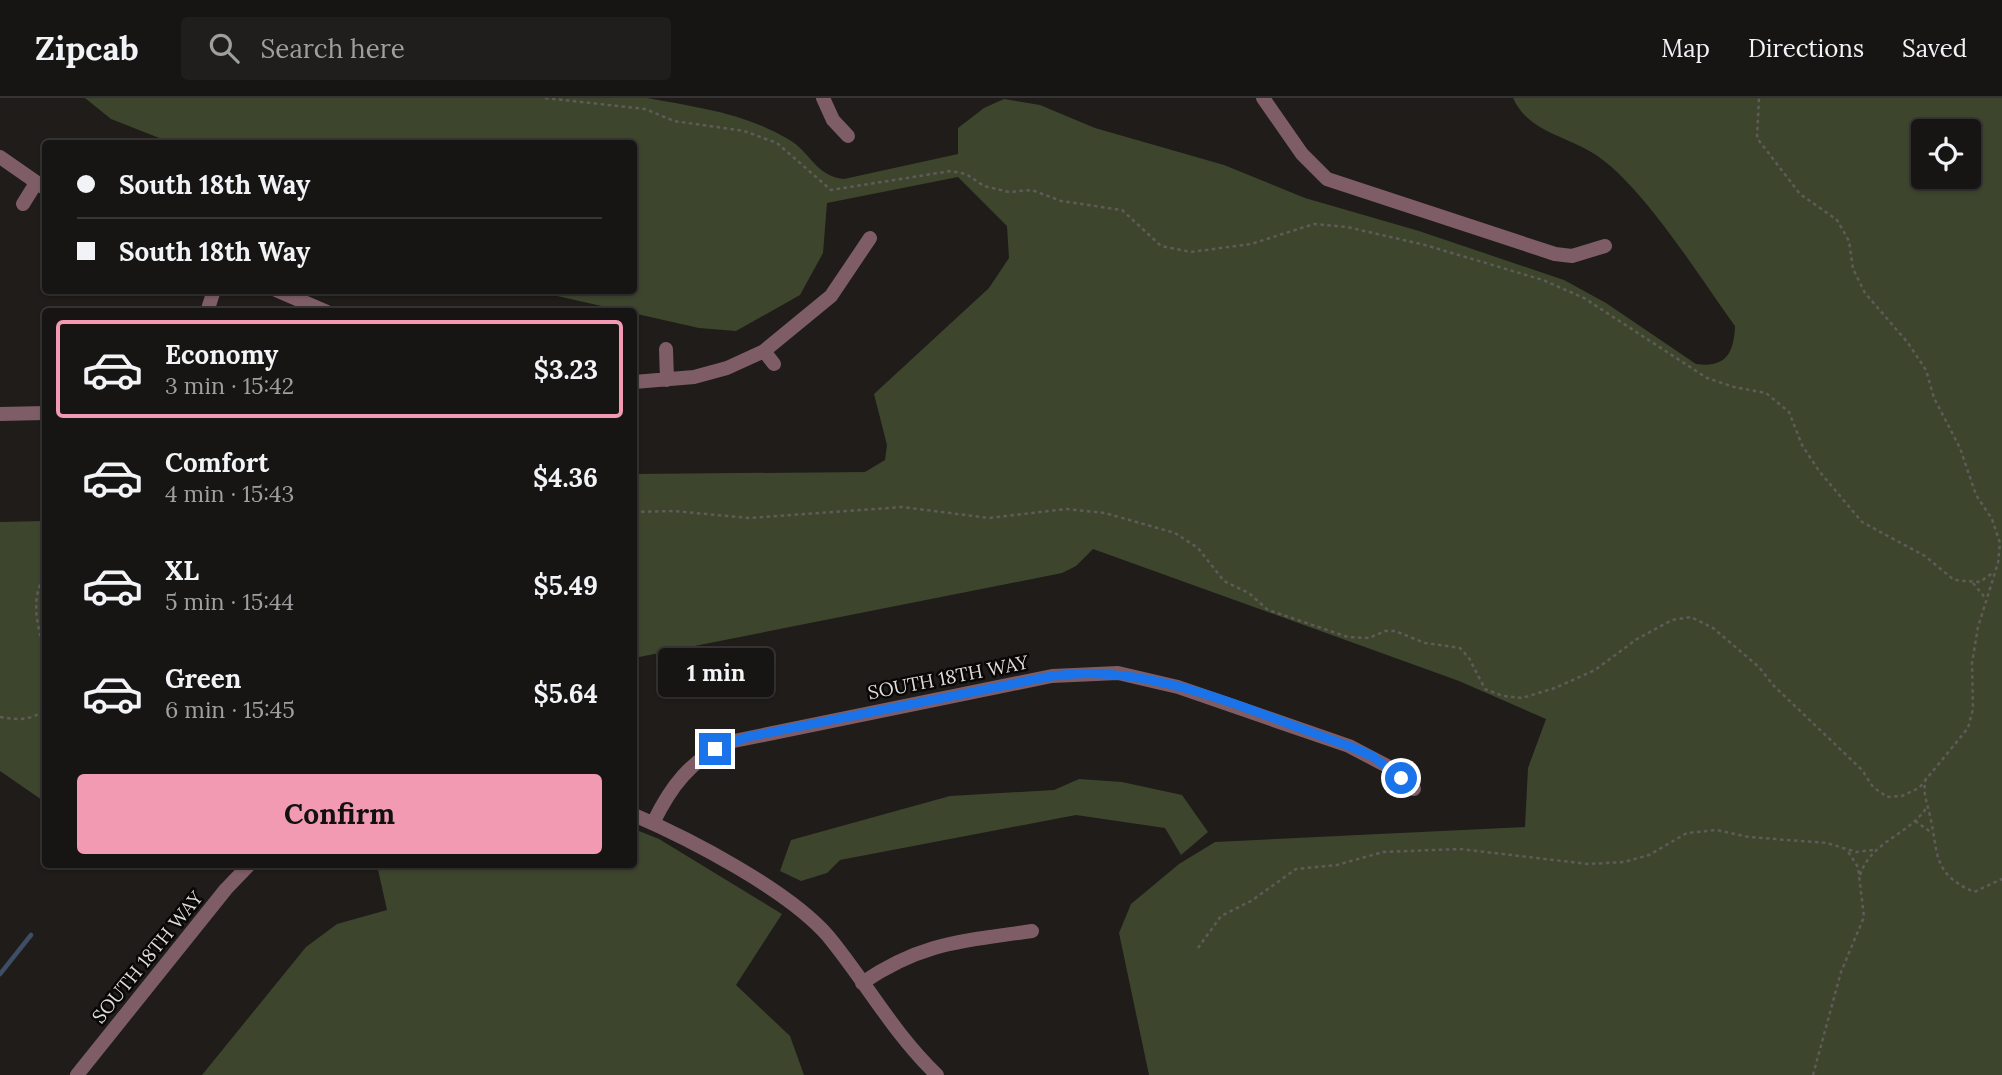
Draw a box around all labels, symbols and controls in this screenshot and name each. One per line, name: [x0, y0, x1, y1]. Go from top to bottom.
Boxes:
search box: [181, 17, 671, 80]
text: Zipcab: [35, 27, 139, 69]
icon: search: [205, 29, 243, 67]
text: Search here: [261, 32, 405, 65]
text: Map: [1661, 33, 1710, 64]
text: Directions: [1748, 33, 1864, 64]
text: Saved: [1902, 33, 1967, 64]
map controls: [1911, 119, 1981, 189]
button: locate: [1911, 119, 1981, 189]
text: South 18th Way: [119, 168, 310, 201]
text: South 18th Way: [119, 235, 310, 268]
icon: car: [81, 338, 144, 401]
text: Economy: [165, 338, 278, 371]
text: $3.23: [534, 353, 598, 386]
text: 3 min · 15:42: [165, 371, 294, 400]
icon: car: [81, 446, 144, 509]
text: Comfort: [165, 446, 269, 479]
text: $4.36: [533, 461, 598, 494]
text: 4 min · 15:43: [165, 479, 294, 508]
icon: car: [81, 554, 144, 617]
text: XL: [165, 554, 199, 587]
text: $5.49: [533, 569, 598, 602]
text: 5 min · 15:44: [165, 587, 294, 616]
callout: 1 min: [657, 648, 773, 696]
street label: SOUTH 18TH WAY: [866, 649, 1031, 704]
text: 1 min: [687, 658, 745, 687]
icon: car: [81, 662, 144, 725]
text: Green: [165, 662, 241, 695]
text: $5.64: [533, 677, 598, 710]
text: 6 min · 15:45: [165, 695, 295, 724]
route end: [699, 733, 731, 765]
route start: [1385, 762, 1417, 794]
button: Confirm: [77, 774, 602, 854]
street label: SOUTH 18TH WAY: [86, 885, 208, 1028]

